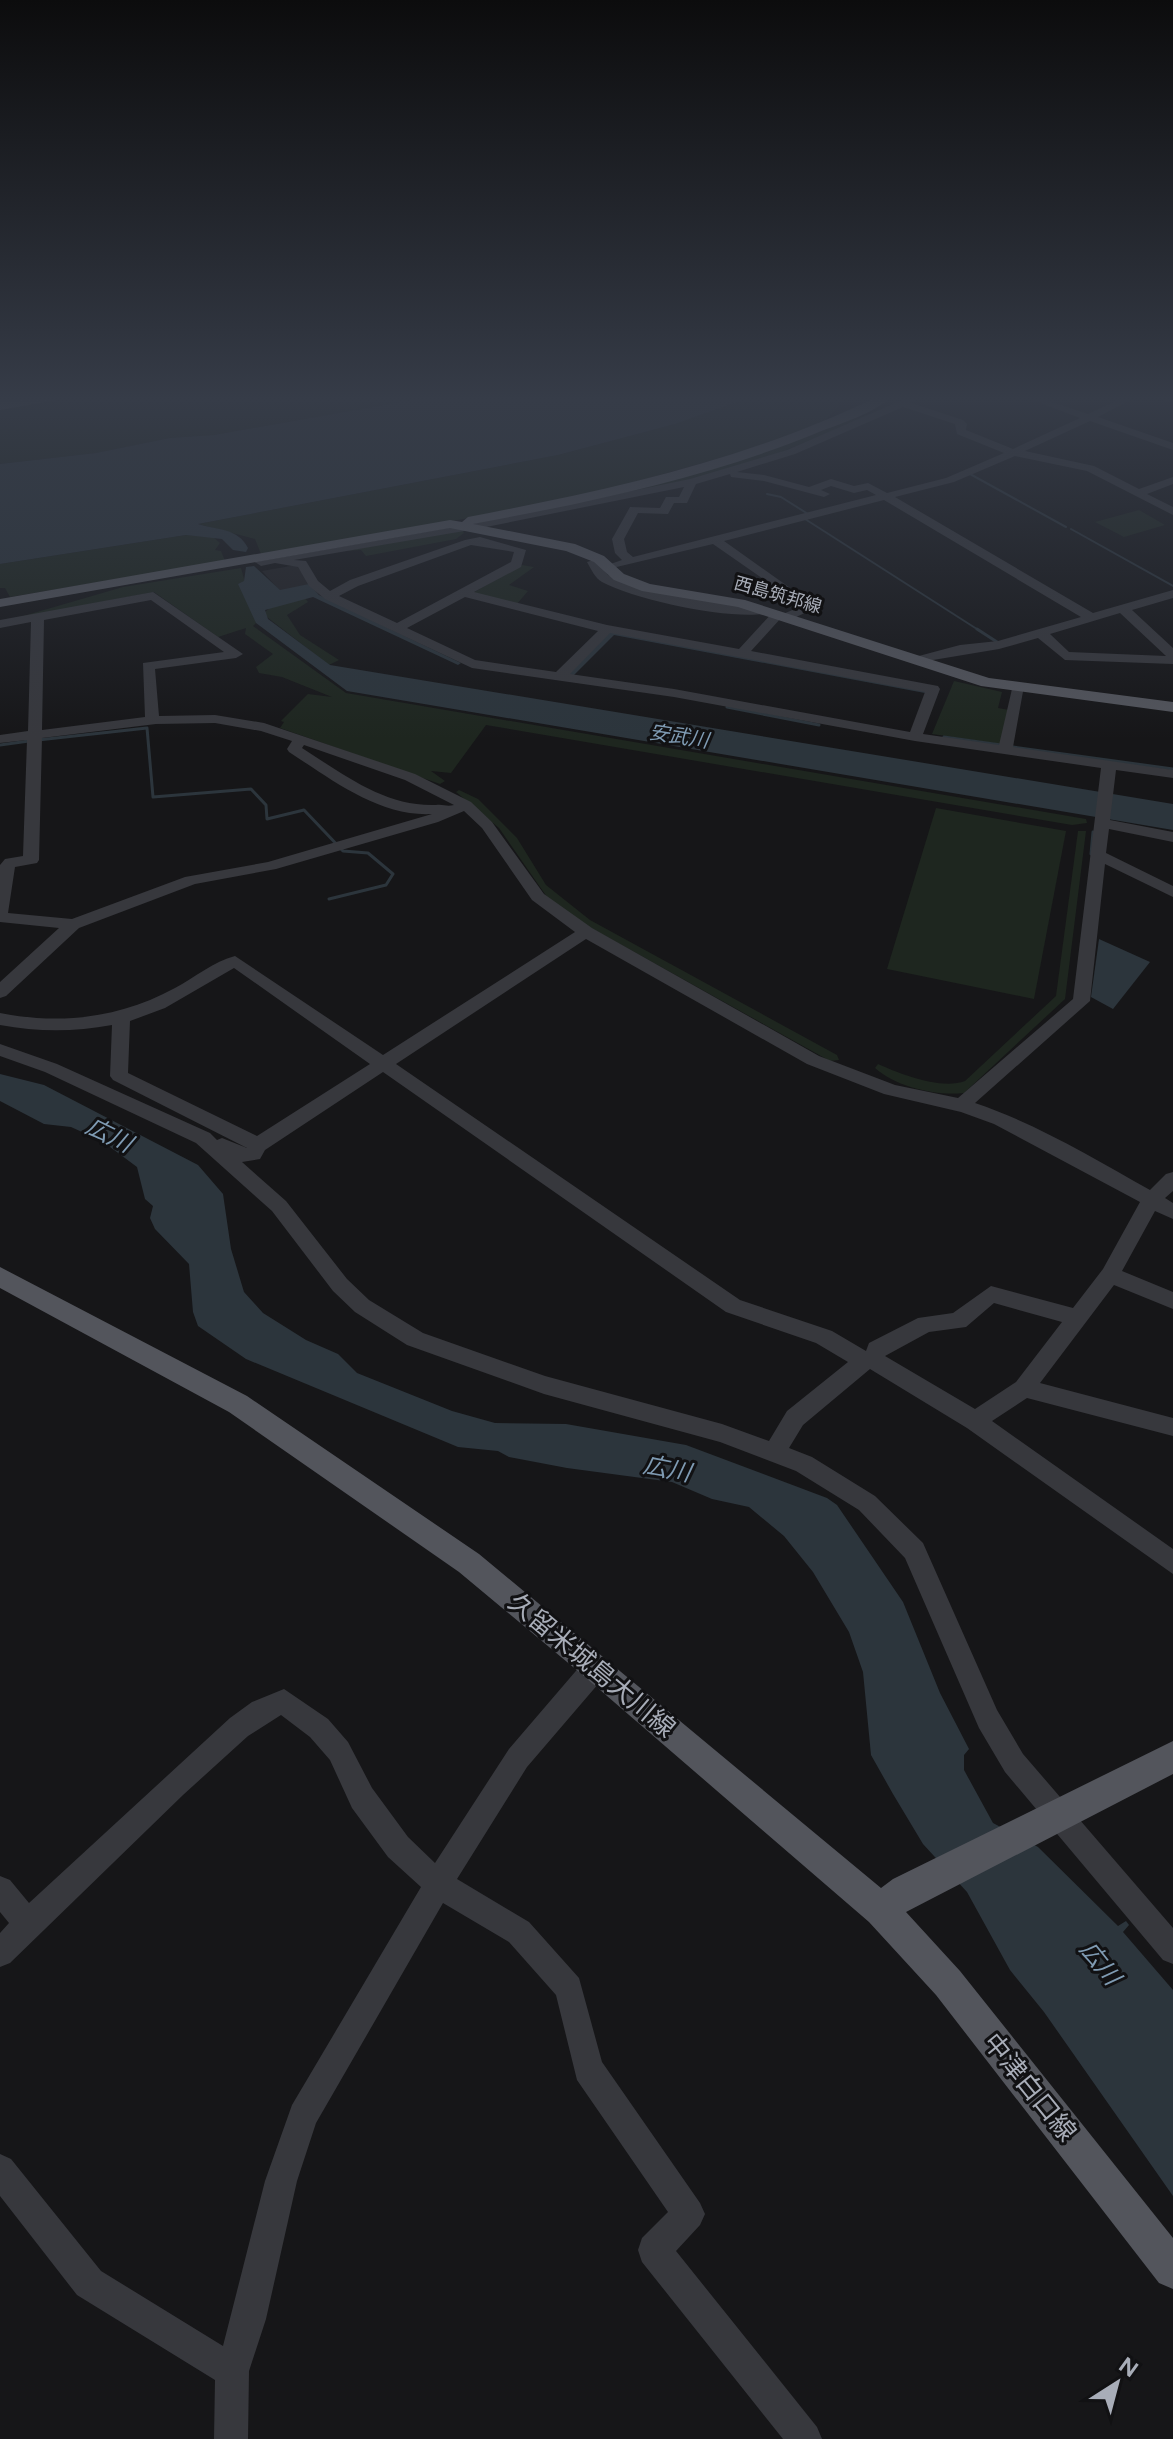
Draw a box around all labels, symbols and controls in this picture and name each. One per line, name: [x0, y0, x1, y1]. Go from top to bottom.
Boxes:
street label: 西島筑邦線: [732, 572, 824, 618]
water label: 安武川: [647, 719, 712, 753]
water label: 広川: [81, 1111, 140, 1159]
water label: 広川: [641, 1450, 696, 1488]
street label: 久留米城島大川線: [502, 1586, 682, 1744]
water label: 広川: [1074, 1935, 1129, 1993]
street label: 中津白口線: [977, 2026, 1083, 2148]
north arrow: [1077, 2343, 1157, 2423]
text: N: [1114, 2351, 1143, 2383]

